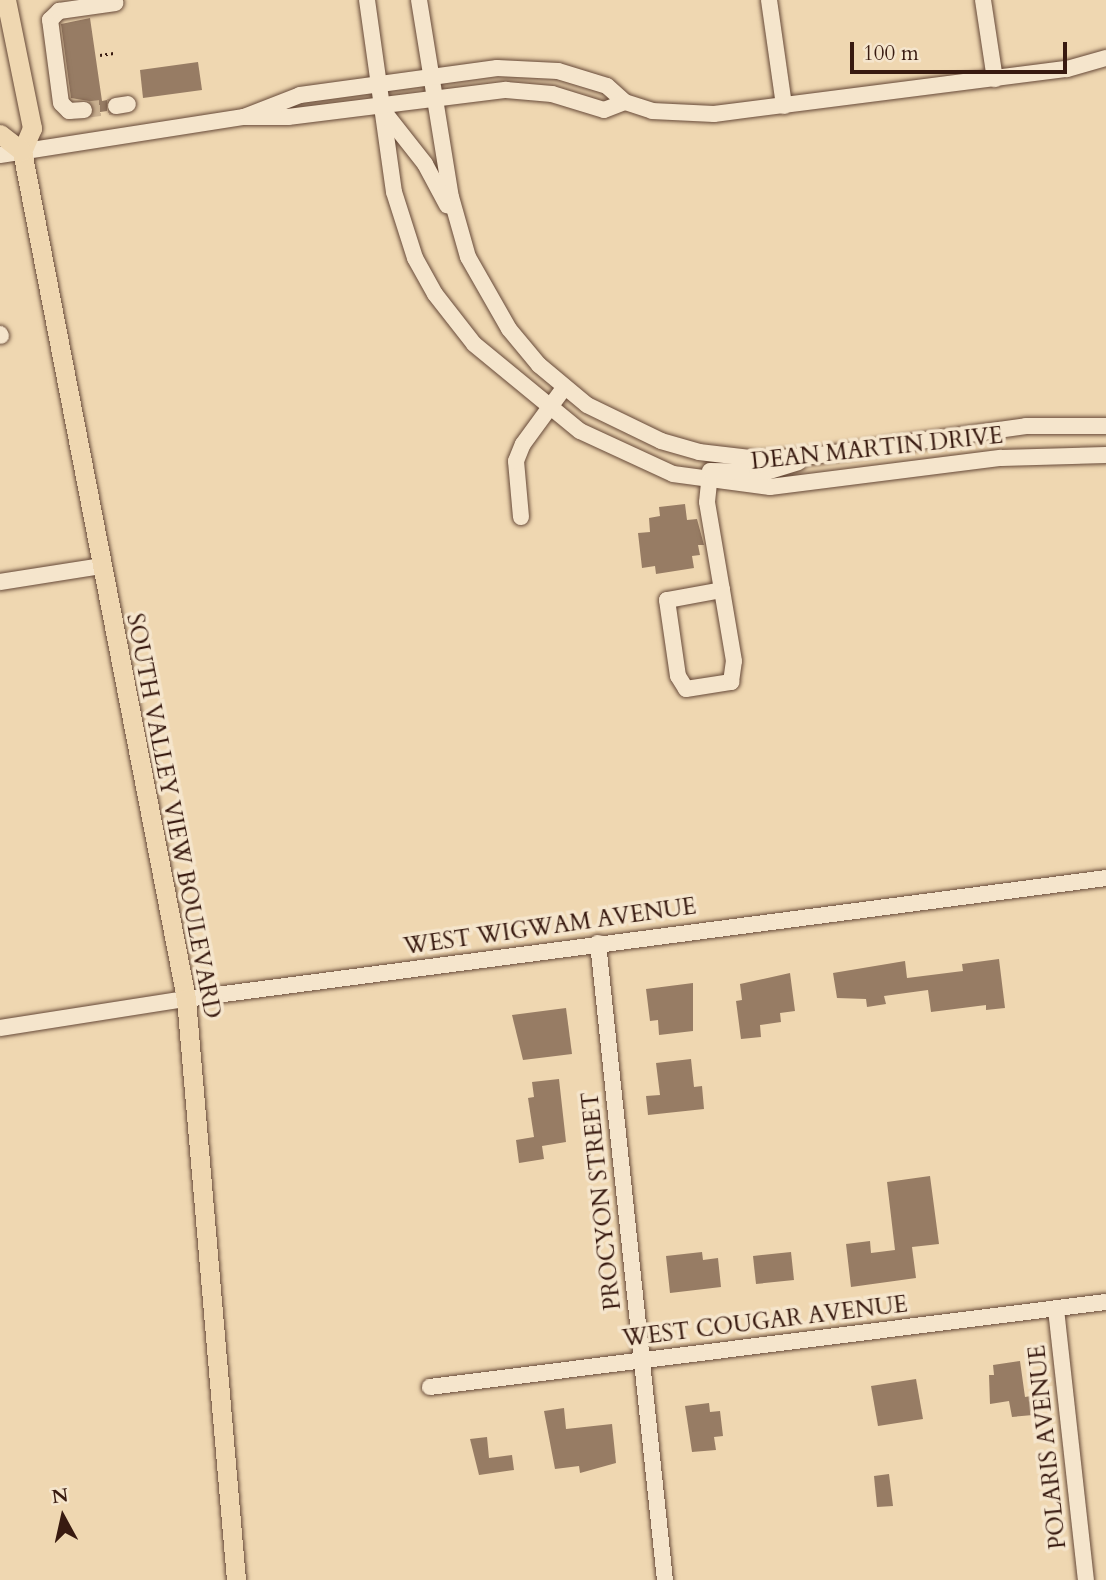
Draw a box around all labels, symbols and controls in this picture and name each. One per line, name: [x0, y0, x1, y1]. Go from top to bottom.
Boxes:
scale bar: [854, 28, 1071, 72]
text: 100 m: [863, 39, 919, 68]
street label: DEAN MARTIN DRIVE: [750, 422, 1004, 476]
street label: SOUTH VALLEY VIEW BOULEVARD: [120, 611, 226, 1021]
street label: WEST WIGWAM AVENUE: [402, 893, 698, 961]
street label: PROCYON STREET: [577, 1090, 627, 1312]
street label: WEST COUGAR AVENUE: [621, 1291, 909, 1353]
street label: POLARIS AVENUE: [1024, 1343, 1072, 1551]
north arrow: [28, 1482, 98, 1552]
text: N: [50, 1482, 70, 1510]

